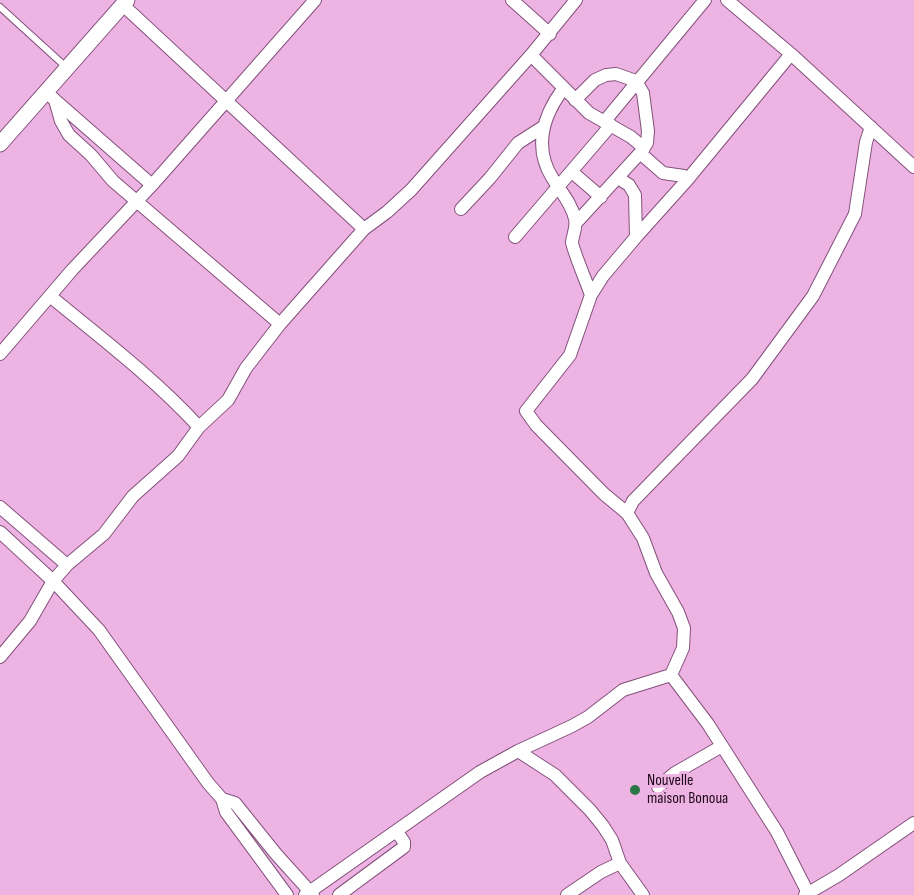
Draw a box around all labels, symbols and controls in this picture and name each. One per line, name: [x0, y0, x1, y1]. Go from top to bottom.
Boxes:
place label: Nouvelle maison Bonoua: [647, 771, 728, 809]
marker: Nouvelle maison Bonoua: [628, 783, 642, 797]

